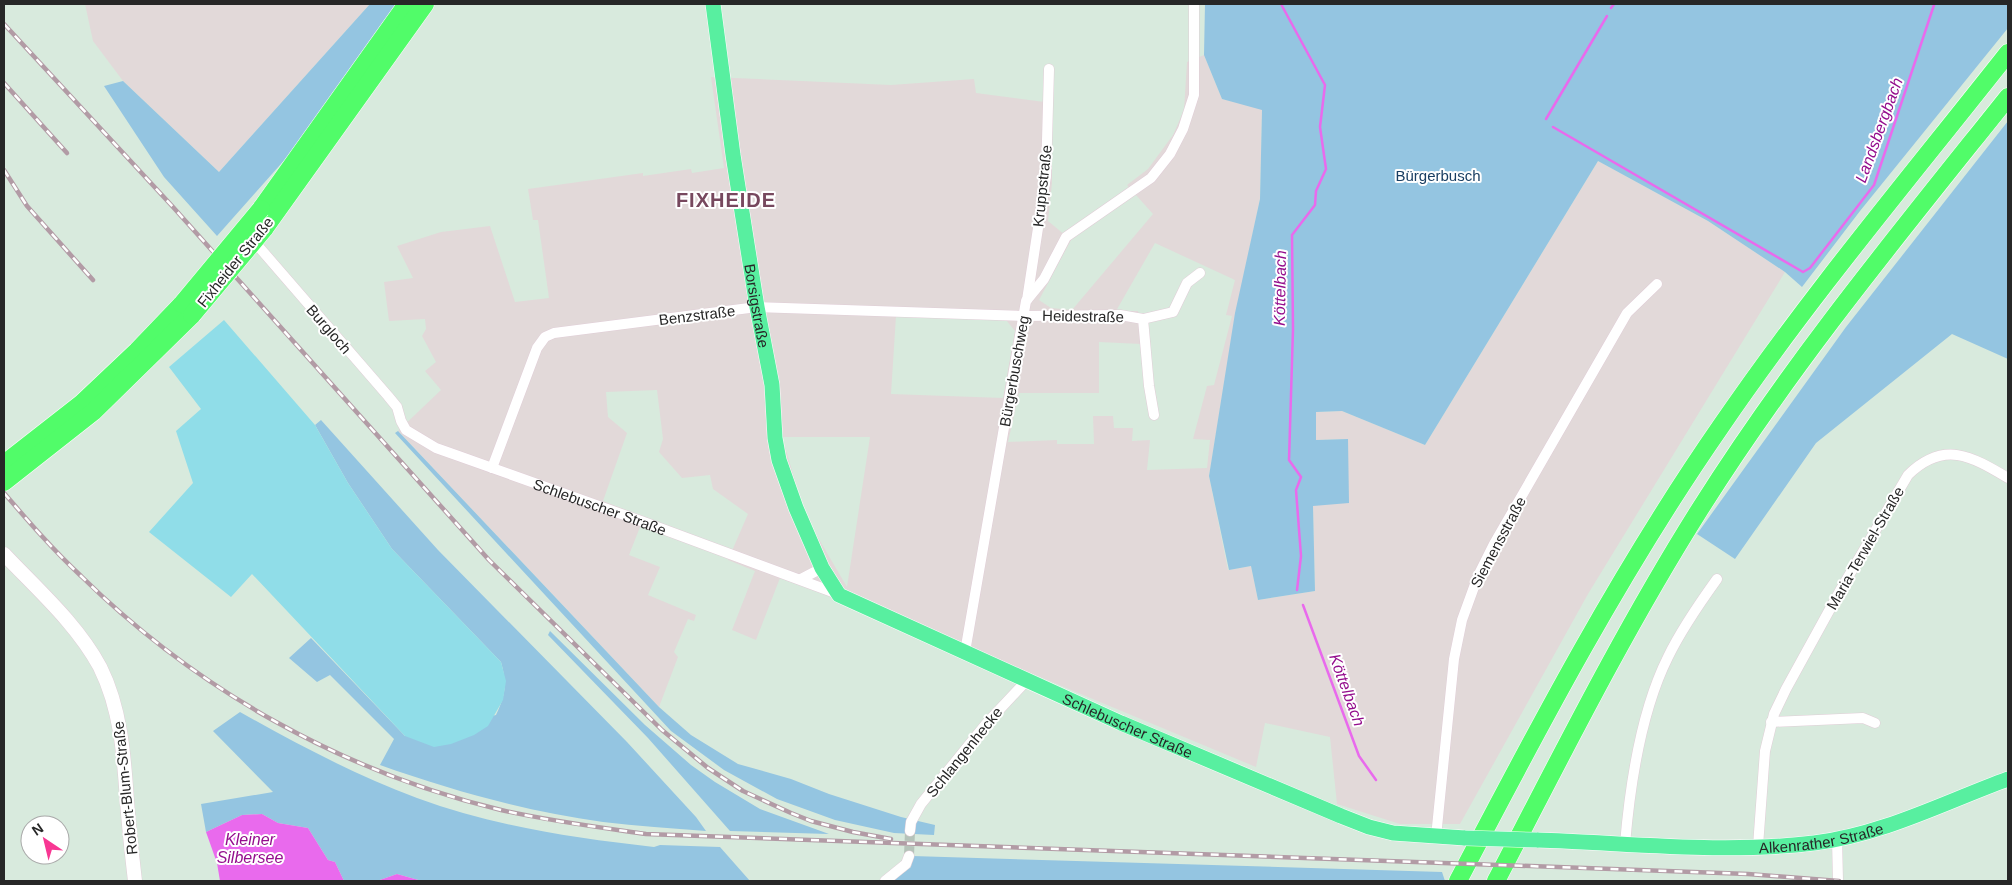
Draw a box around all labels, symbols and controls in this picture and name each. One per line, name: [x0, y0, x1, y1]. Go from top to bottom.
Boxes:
water label: Landsbergbach: [1852, 75, 1906, 185]
street label: Kruppstraße: [1029, 144, 1055, 228]
park label: Bürgerbusch: [1395, 167, 1481, 184]
district label: FIXHEIDE: [676, 189, 776, 211]
street label: Fixheider Straße: [194, 214, 276, 310]
water label: Köttelbach: [1271, 250, 1289, 326]
street label: Borsigstraße: [742, 262, 773, 349]
street label: Burgloch: [303, 301, 355, 357]
street label: Benzstraße: [658, 302, 736, 328]
street label: Heidestraße: [1042, 307, 1124, 325]
street label: Bürgerbuschweg: [996, 314, 1032, 428]
street label: Schlebuscher Straße: [531, 475, 669, 538]
street label: Maria-Terwiel-Straße: [1823, 483, 1907, 613]
street label: Siemensstraße: [1467, 493, 1529, 591]
water label: Köttelbach: [1326, 652, 1368, 729]
street label: Schlebuscher Straße: [1060, 689, 1195, 761]
street label: Schlangenhecke: [922, 704, 1006, 800]
street label: Robert-Blum-Straße: [110, 720, 140, 856]
north arrow: [20, 815, 70, 865]
street label: Alkenrather Straße: [1758, 819, 1885, 856]
text: N: [29, 820, 46, 839]
water label: Kleiner Silbersee: [217, 831, 283, 866]

